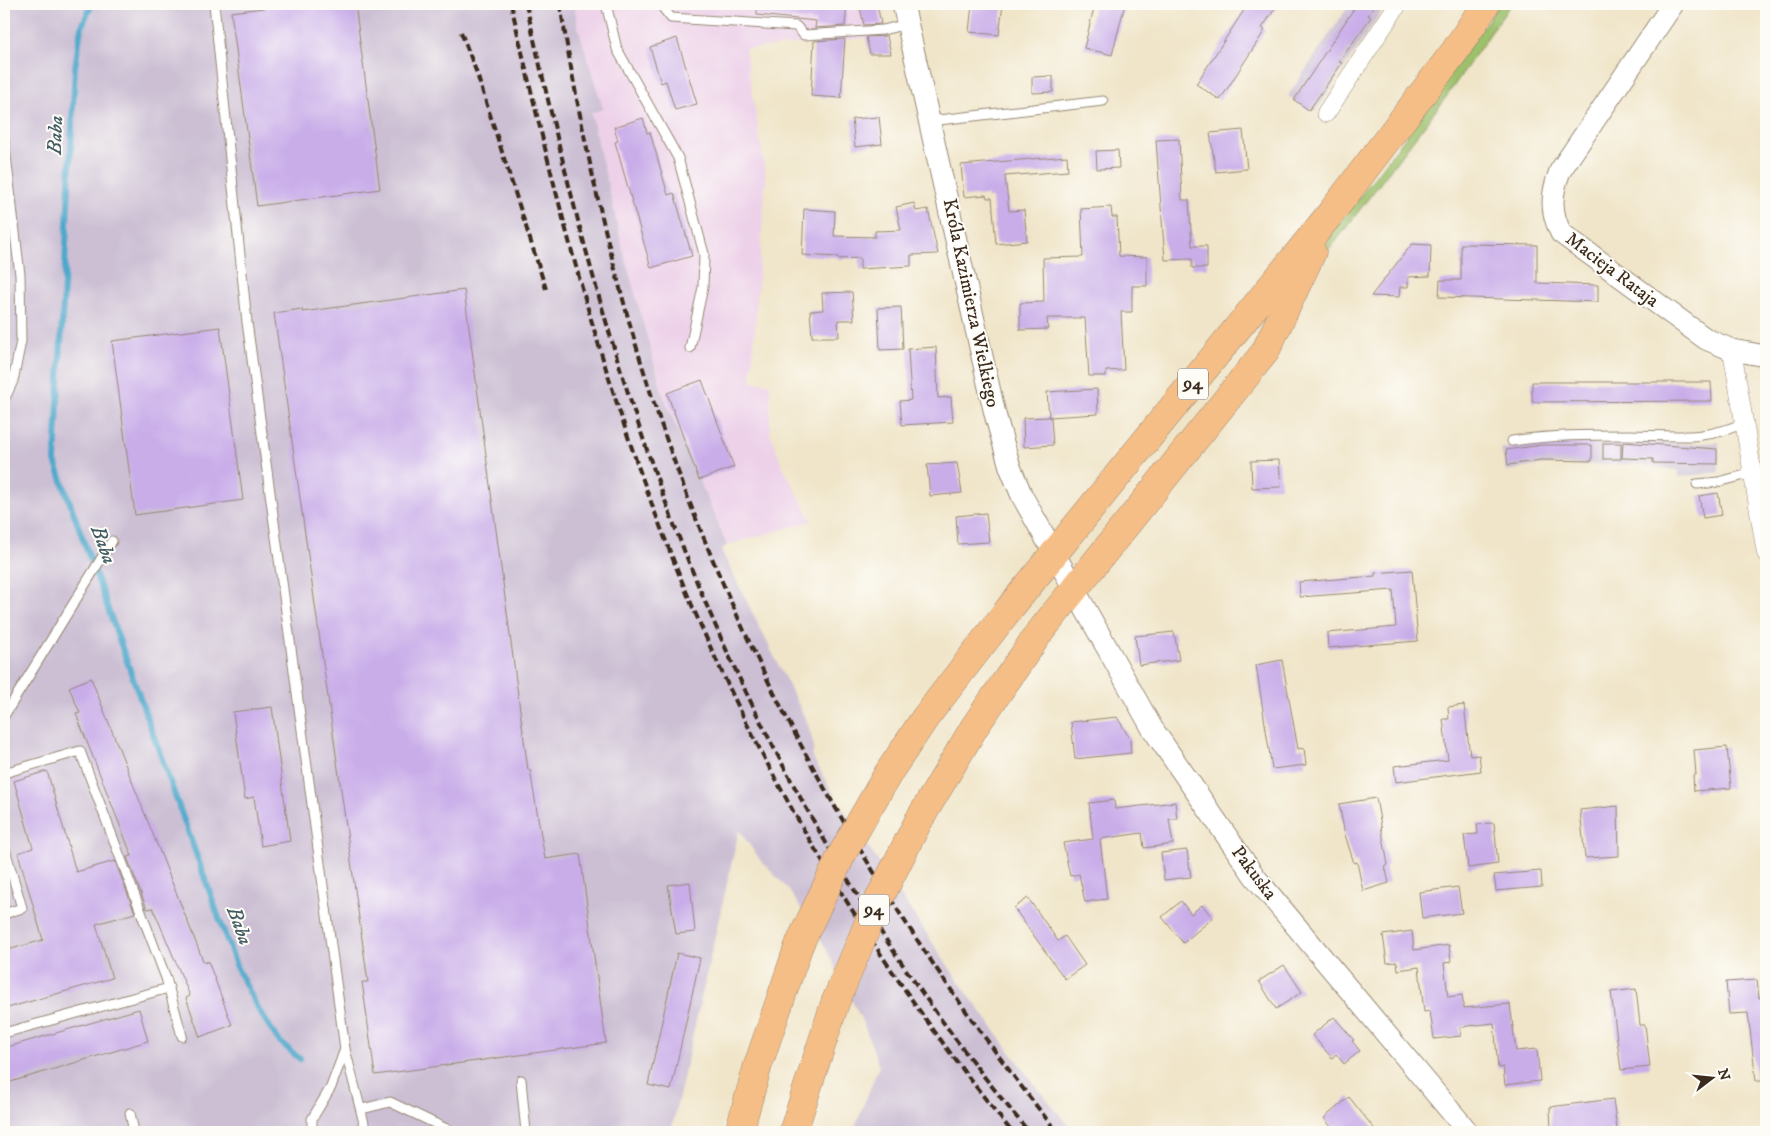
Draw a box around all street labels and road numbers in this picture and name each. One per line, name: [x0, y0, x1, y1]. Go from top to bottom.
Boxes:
street label: Króla Kazimierza Wielkiego: [938, 196, 1004, 410]
street label: Macieja Rataja: [1561, 228, 1663, 312]
road number: 94: [1178, 368, 1208, 399]
street label: Pakuska: [1226, 842, 1282, 904]
road number: 94: [859, 894, 889, 926]

